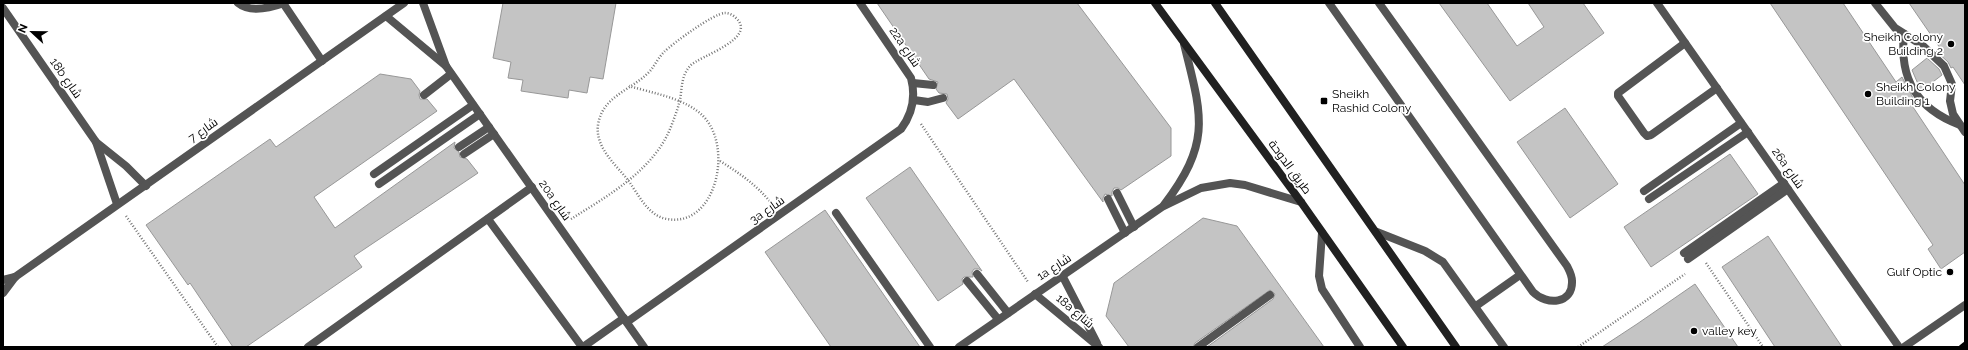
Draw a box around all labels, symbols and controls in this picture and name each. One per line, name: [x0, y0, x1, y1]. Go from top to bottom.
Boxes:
north arrow: [12, 12, 52, 52]
text: N: [16, 22, 31, 35]
street label: 22a شارع: [886, 24, 924, 70]
place label: Sheikh Colony Building 2: [1863, 30, 1943, 58]
marker: Sheikh Colony Building 2: [1946, 39, 1956, 49]
street label: 18b شارع: [46, 55, 85, 101]
place label: Sheikh Colony Building 1: [1876, 80, 1956, 108]
place label: Sheikh Rashid Colony: [1332, 87, 1412, 115]
marker: Sheikh Colony Building 1: [1863, 89, 1873, 99]
marker: Sheikh Rashid Colony: [1319, 96, 1329, 106]
street label: شارع 7: [186, 115, 221, 146]
street label: طريق الدوحة: [1266, 137, 1314, 197]
street label: 26a شارع: [1768, 145, 1807, 192]
street label: 20a شارع: [535, 177, 574, 224]
street label: 3a شارع: [747, 193, 788, 228]
street label: 1a شارع: [1034, 251, 1074, 284]
place label: Gulf Optic: [1887, 265, 1942, 279]
marker: Gulf Optic: [1945, 267, 1955, 277]
street label: 18a شارع: [1053, 291, 1097, 332]
place label: valley key: [1702, 324, 1757, 338]
marker: valley key: [1689, 326, 1699, 336]

